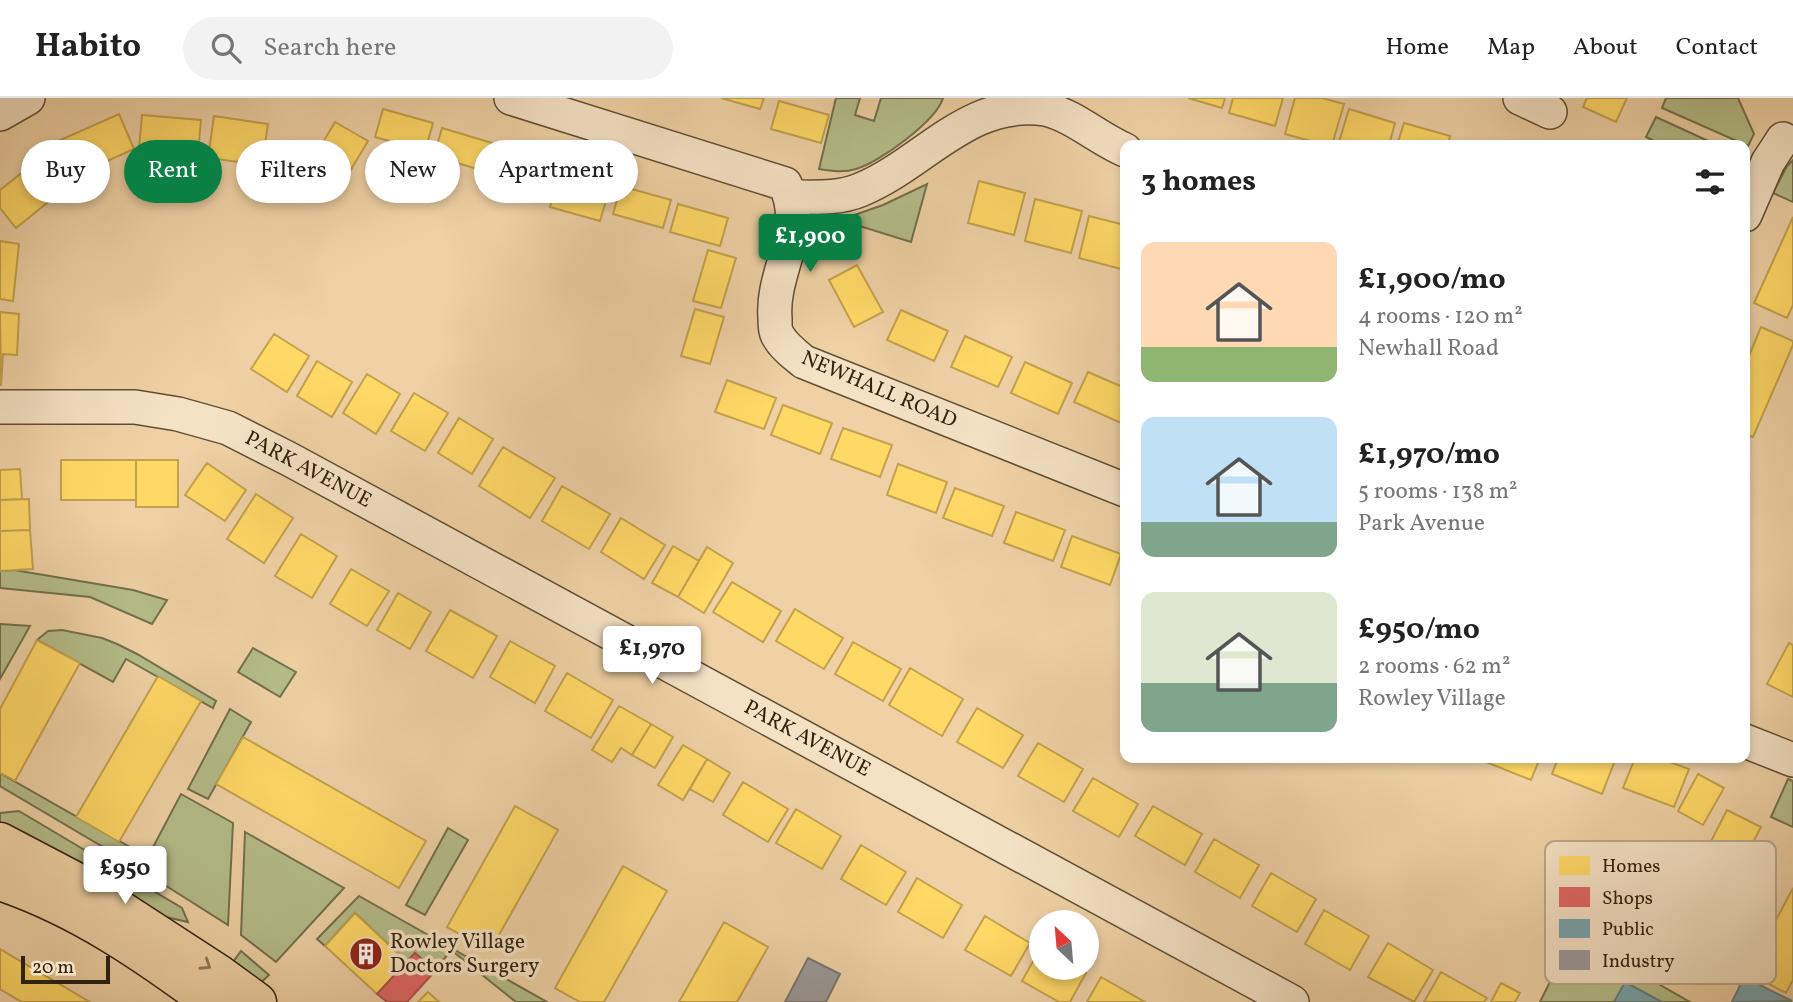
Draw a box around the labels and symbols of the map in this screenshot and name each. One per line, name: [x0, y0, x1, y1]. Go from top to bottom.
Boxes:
pin: £1,900: [753, 214, 867, 274]
street label: NEWHALL ROAD: [797, 344, 961, 436]
street label: PARK AVENUE: [239, 424, 377, 516]
pin: £1,970: [595, 626, 709, 686]
street label: PARK AVENUE: [738, 693, 876, 785]
legend: [1545, 841, 1776, 984]
pin: £950: [84, 846, 166, 906]
text: Homes: [1602, 854, 1660, 880]
text: Shops: [1602, 886, 1653, 912]
north arrow: [1029, 910, 1099, 980]
text: Public: [1602, 917, 1654, 943]
place label: Rowley Village Doctors Surgery: [390, 928, 540, 981]
building icon: Rowley Village Doctors Surgery: [347, 935, 385, 973]
text: Industry: [1602, 949, 1675, 975]
scale bar: [21, 953, 110, 985]
one-way arrow: [198, 957, 211, 970]

